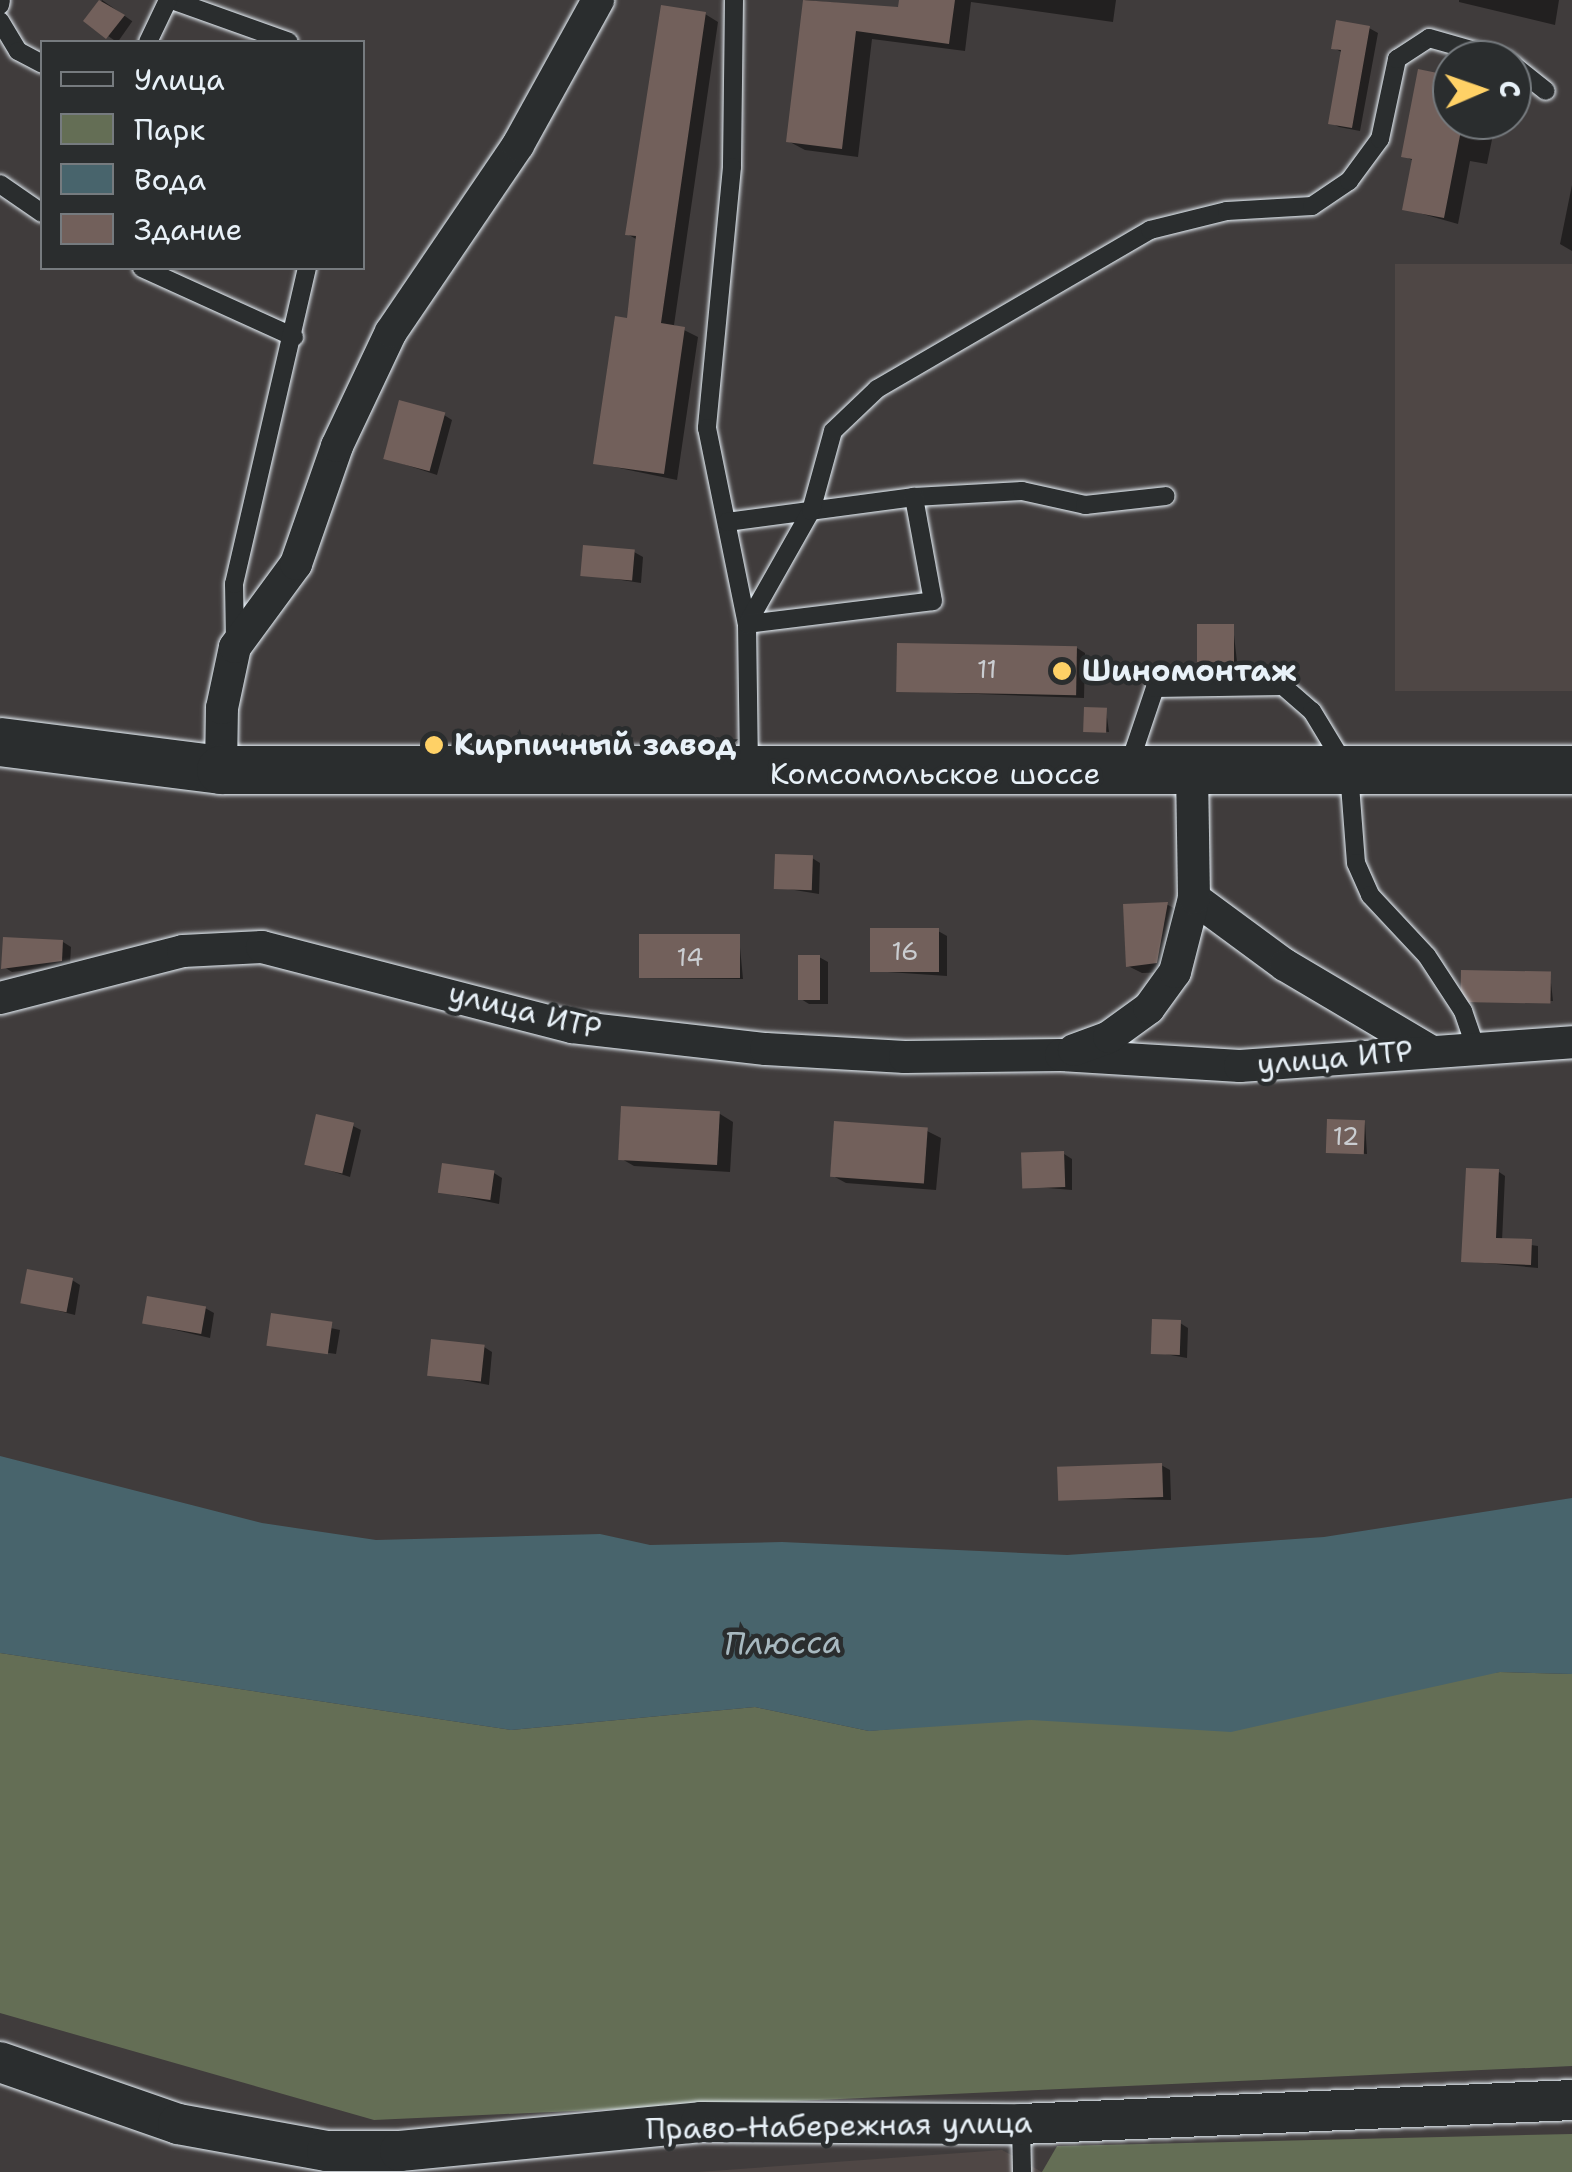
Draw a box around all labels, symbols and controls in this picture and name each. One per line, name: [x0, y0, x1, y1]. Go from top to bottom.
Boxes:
legend: [40, 40, 365, 270]
north arrow: [1432, 40, 1532, 140]
text: Улица: [134, 59, 225, 100]
text: С: [1491, 80, 1529, 98]
text: Парк: [134, 109, 205, 150]
text: Вода: [134, 159, 206, 200]
text: Здание: [134, 209, 243, 250]
place label: Шиномонтаж: [1082, 653, 1296, 689]
house number: 11: [977, 654, 997, 684]
marker: Шиномонтаж: [1051, 660, 1073, 682]
place label: Кирпичный завод: [454, 727, 736, 763]
marker: Кирпичный завод: [423, 734, 445, 756]
street label: Комсомольское шоссе: [770, 756, 1100, 792]
house number: 16: [891, 936, 919, 966]
house number: 14: [677, 942, 703, 972]
street label: улица ИТР: [445, 975, 605, 1047]
street label: улица ИТР: [1256, 1033, 1414, 1083]
house number: 12: [1333, 1121, 1359, 1151]
water label: Плюсса: [724, 1623, 842, 1663]
street label: Право-Набережная улица: [645, 2105, 1033, 2147]

